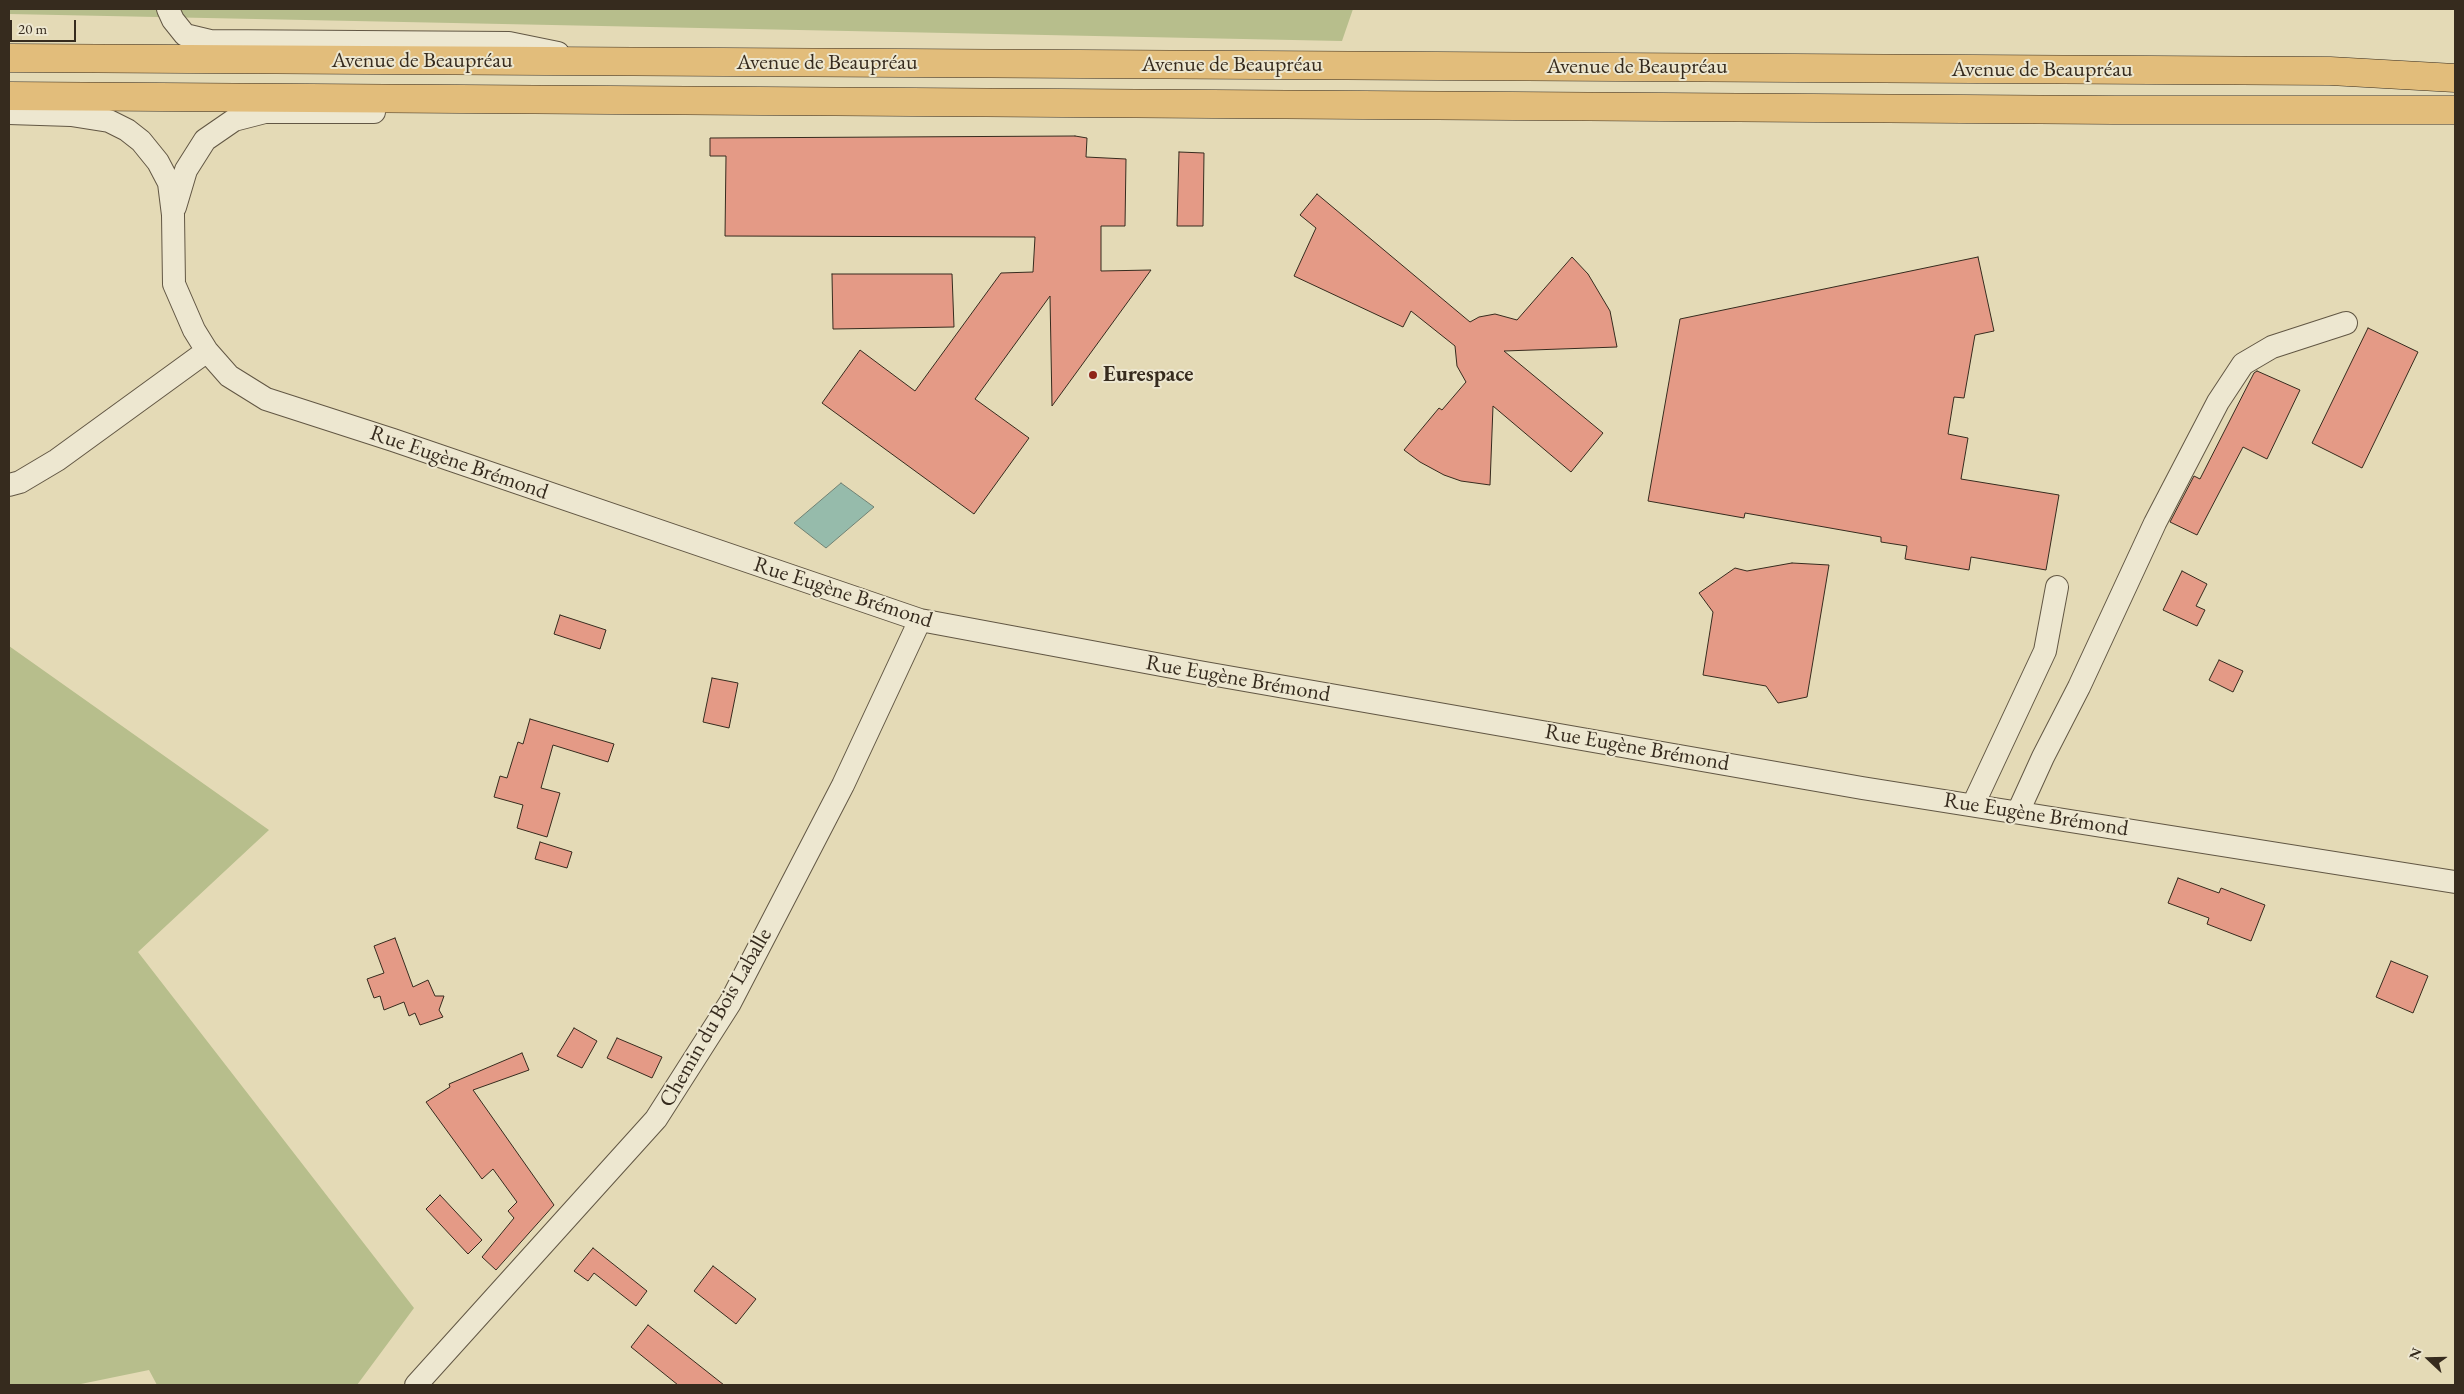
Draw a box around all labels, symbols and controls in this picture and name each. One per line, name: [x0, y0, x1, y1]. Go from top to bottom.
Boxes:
scale bar: [12, 10, 79, 42]
text: 20 m: [18, 19, 47, 38]
street label: Avenue de Beaupréau: [331, 48, 513, 74]
street label: Avenue de Beaupréau: [736, 50, 918, 76]
street label: Avenue de Beaupréau: [1141, 52, 1323, 78]
street label: Avenue de Beaupréau: [1546, 54, 1728, 80]
street label: Avenue de Beaupréau: [1951, 57, 2133, 83]
place label: Eurespace: [1103, 362, 1194, 388]
marker: Eurespace: [1087, 369, 1099, 381]
street label: Rue Eugène Brémond: [366, 420, 552, 506]
street label: Rue Eugène Brémond: [750, 552, 936, 634]
street label: Rue Eugène Brémond: [1144, 650, 1332, 708]
street label: Rue Eugène Brémond: [1543, 719, 1731, 777]
street label: Rue Eugène Brémond: [1942, 787, 2130, 843]
street label: Chemin du Bois Laballe: [654, 924, 778, 1112]
north arrow: [2404, 1334, 2454, 1384]
text: N: [2405, 1345, 2425, 1362]

